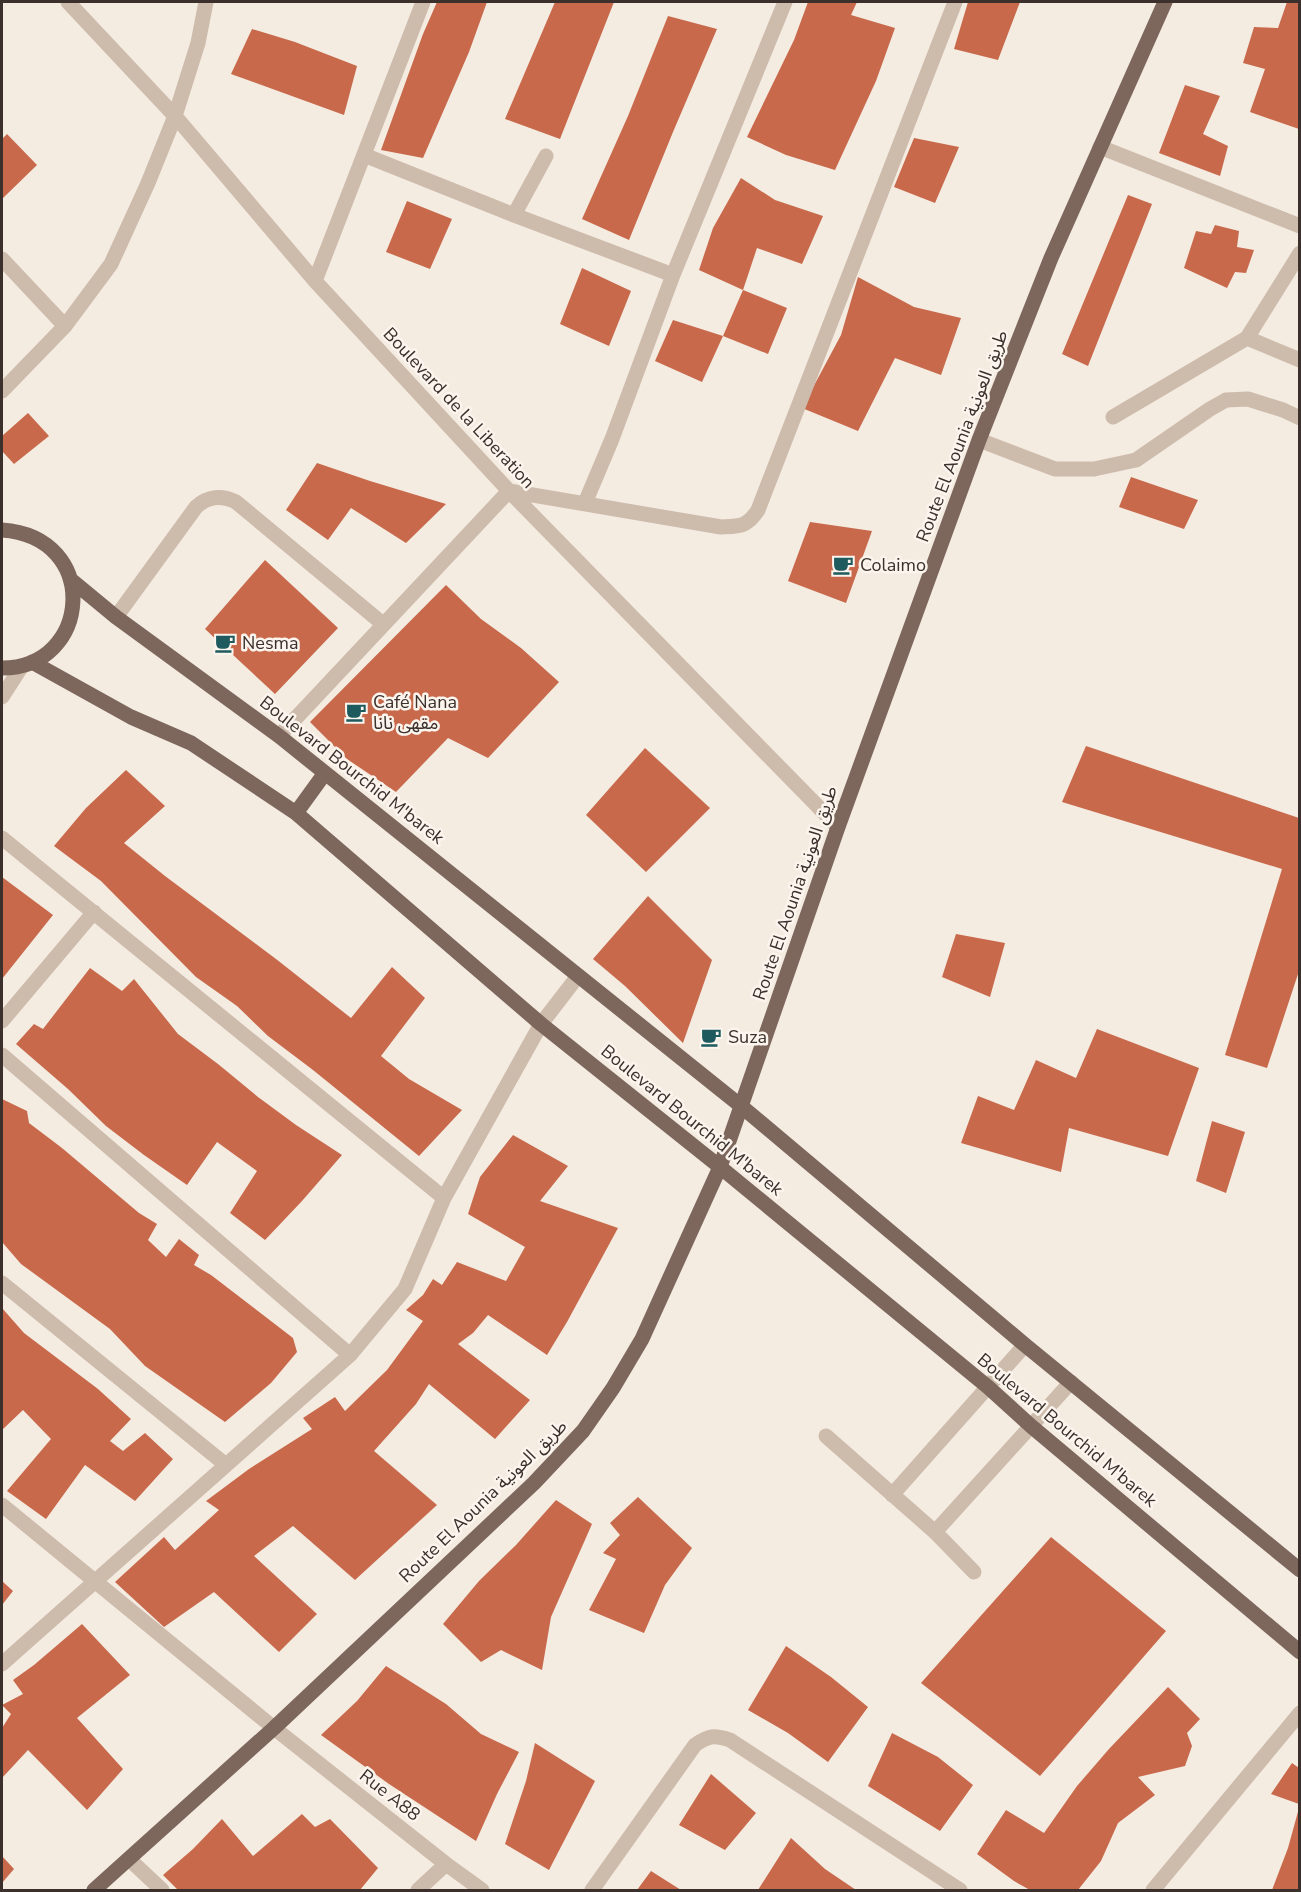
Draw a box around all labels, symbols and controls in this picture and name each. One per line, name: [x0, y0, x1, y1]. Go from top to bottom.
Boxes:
street label: Boulevard de la Liberation: [378, 322, 540, 494]
street label: Route El Aounia طريق العونية: [910, 327, 1014, 545]
cafe icon: Colaimo: [831, 553, 855, 577]
place label: Colaimo: [860, 553, 926, 577]
cafe icon: Nesma: [213, 631, 237, 655]
place label: Nesma: [242, 631, 299, 655]
street label: Boulevard Bourchid M'barek: [255, 690, 450, 850]
place label: Café Nana مقهى نانا: [373, 690, 457, 735]
cafe icon: Café Nana مقهى نانا: [344, 700, 368, 724]
street label: Route El Aounia طريق العونية: [747, 783, 843, 1003]
cafe icon: Suza: [699, 1025, 723, 1049]
place label: Suza: [728, 1025, 767, 1049]
street label: Boulevard Bourchid M'barek: [596, 1039, 789, 1202]
street label: Boulevard Bourchid M'barek: [972, 1348, 1163, 1513]
street label: Route El Aounia طريق العونية: [394, 1414, 572, 1588]
street label: Rue A88: [355, 1764, 425, 1826]

